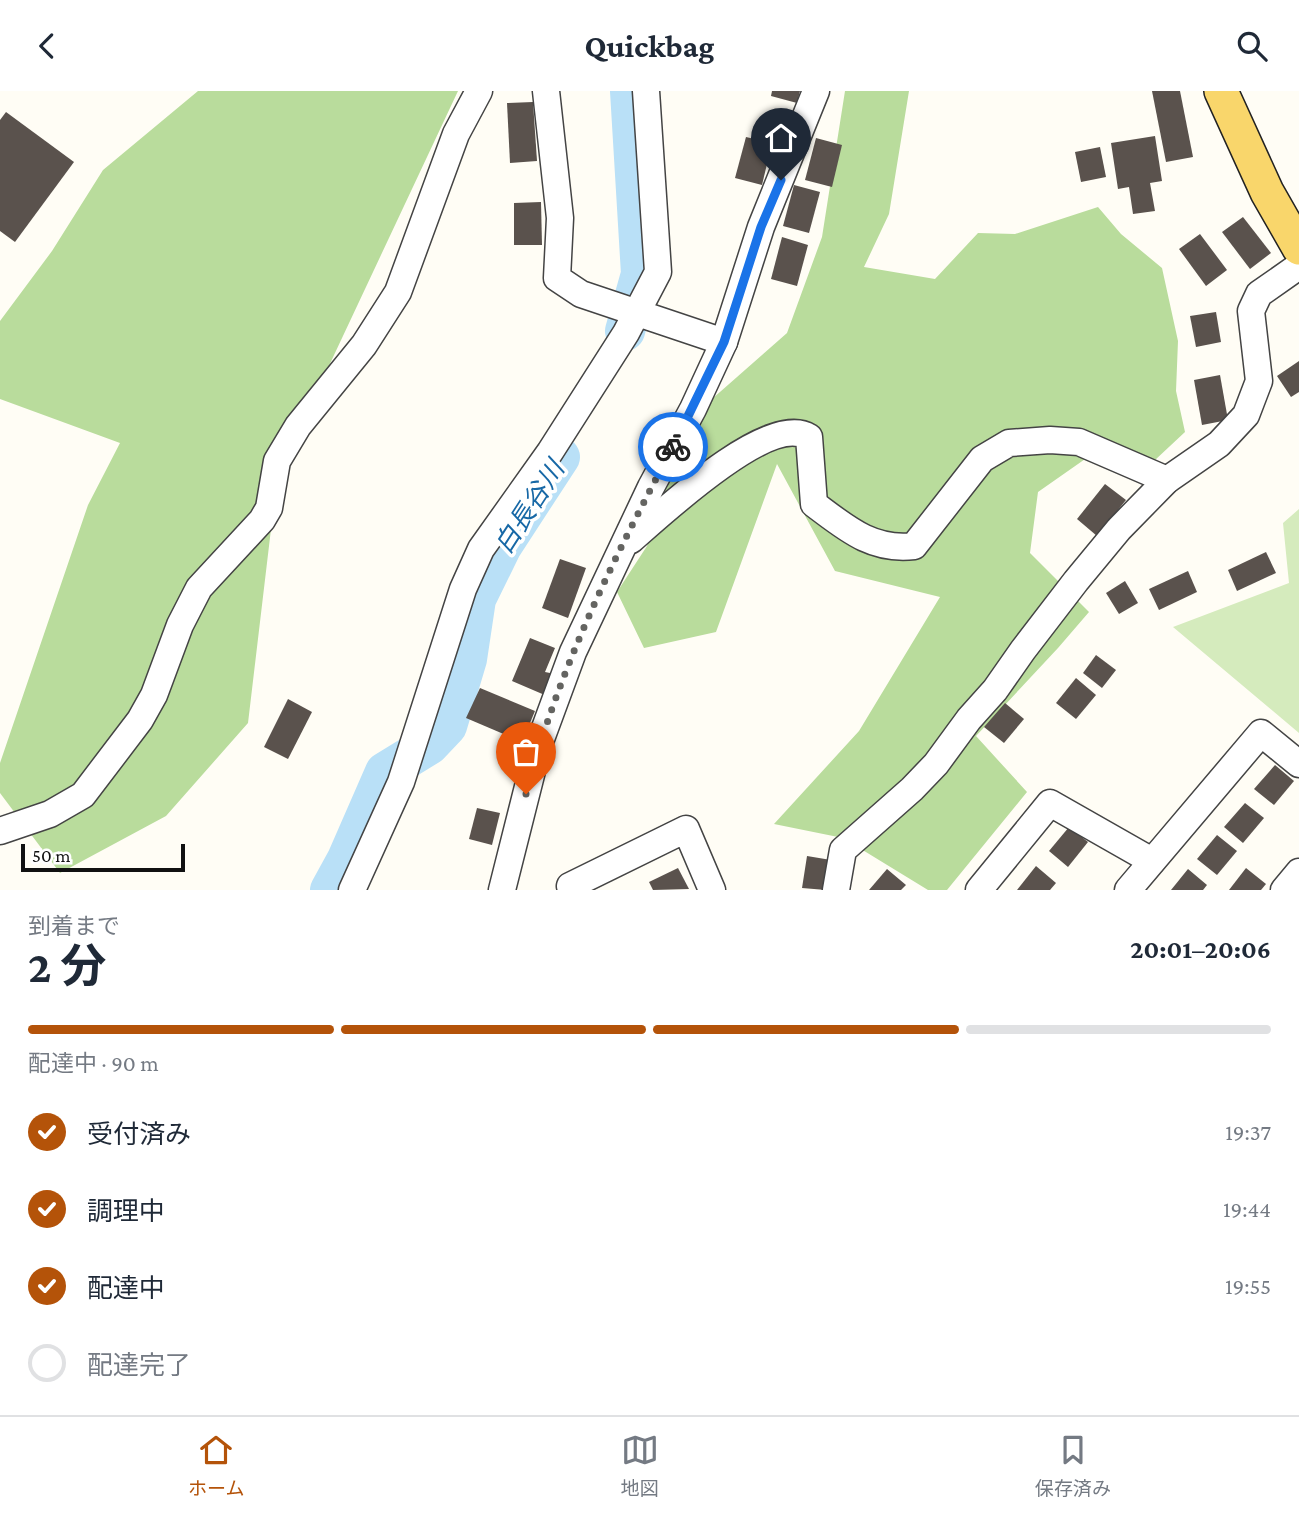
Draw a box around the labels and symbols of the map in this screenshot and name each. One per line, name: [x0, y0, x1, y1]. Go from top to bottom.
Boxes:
pin: [751, 108, 811, 180]
courier: [638, 412, 708, 482]
water label: 白長谷川: [489, 453, 572, 559]
pin: [496, 722, 556, 794]
scale bar: [21, 841, 186, 873]

